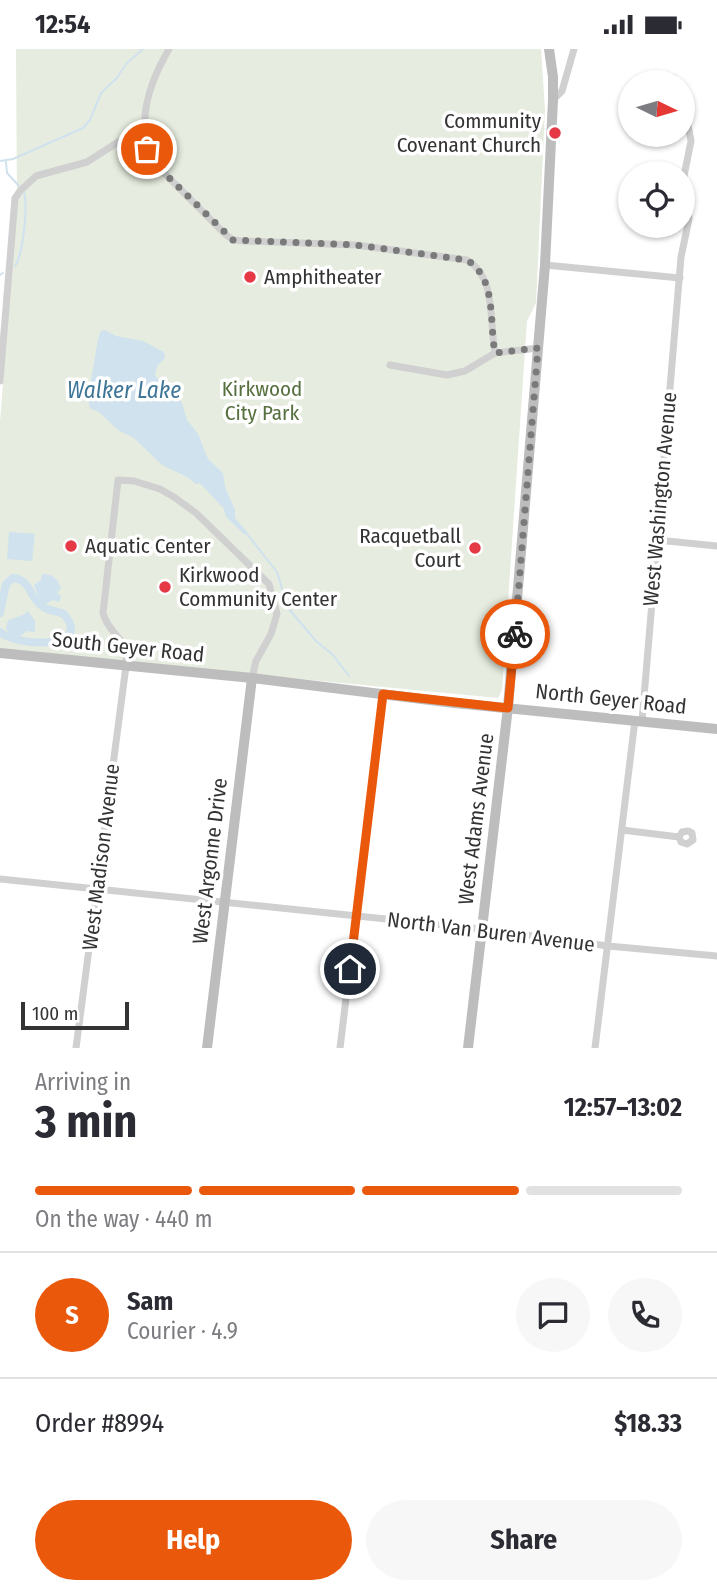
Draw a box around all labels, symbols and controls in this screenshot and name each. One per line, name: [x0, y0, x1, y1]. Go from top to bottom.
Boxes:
text: 12:54: [35, 9, 90, 40]
north arrow: [618, 70, 695, 147]
map controls: [618, 70, 695, 238]
place label: Community Covenant Church: [397, 108, 542, 158]
pin: [117, 119, 177, 179]
marker: Community Covenant Church: [547, 125, 563, 141]
icon: bag: [128, 130, 166, 168]
button: locate: [618, 161, 695, 238]
place label: Amphitheater: [264, 264, 382, 290]
marker: Amphitheater: [242, 269, 258, 285]
water label: Walker Lake: [67, 376, 181, 404]
park label: Kirkwood City Park: [222, 376, 302, 426]
street label: West Washington Avenue: [638, 391, 682, 607]
place label: Racquetball Court: [359, 523, 461, 573]
place label: Aquatic Center: [85, 533, 211, 559]
marker: Aquatic Center: [63, 538, 79, 554]
marker: Racquetball Court: [467, 540, 483, 556]
place label: Kirkwood Community Center: [179, 562, 338, 612]
marker: Kirkwood Community Center: [157, 579, 173, 595]
courier: [480, 599, 550, 669]
icon: bike: [496, 615, 534, 653]
street label: South Geyer Road: [51, 626, 205, 668]
street label: North Geyer Road: [534, 678, 688, 720]
street label: West Adams Avenue: [453, 732, 499, 906]
street label: West Madison Avenue: [77, 762, 125, 952]
street label: West Argonne Drive: [187, 776, 233, 946]
street label: North Van Buren Avenue: [386, 906, 596, 958]
pin: [320, 939, 380, 999]
icon: home: [331, 950, 369, 988]
scale bar: [21, 999, 130, 1031]
text: 100 m: [32, 1002, 78, 1025]
text: Arriving in: [35, 1068, 131, 1096]
text: 12:57–13:02: [564, 1092, 682, 1123]
text: 3 min: [35, 1094, 137, 1149]
text: On the way · 440 m: [35, 1205, 212, 1233]
button: chat: [516, 1278, 590, 1352]
button: phone: [608, 1278, 682, 1352]
text: Sam: [127, 1286, 173, 1317]
text: S: [65, 1300, 79, 1331]
text: Courier · 4.9: [127, 1317, 238, 1345]
text: Order #8994: [35, 1408, 164, 1439]
text: $18.33: [614, 1408, 682, 1439]
button: Help: [35, 1500, 352, 1580]
button: Share: [366, 1500, 682, 1580]

